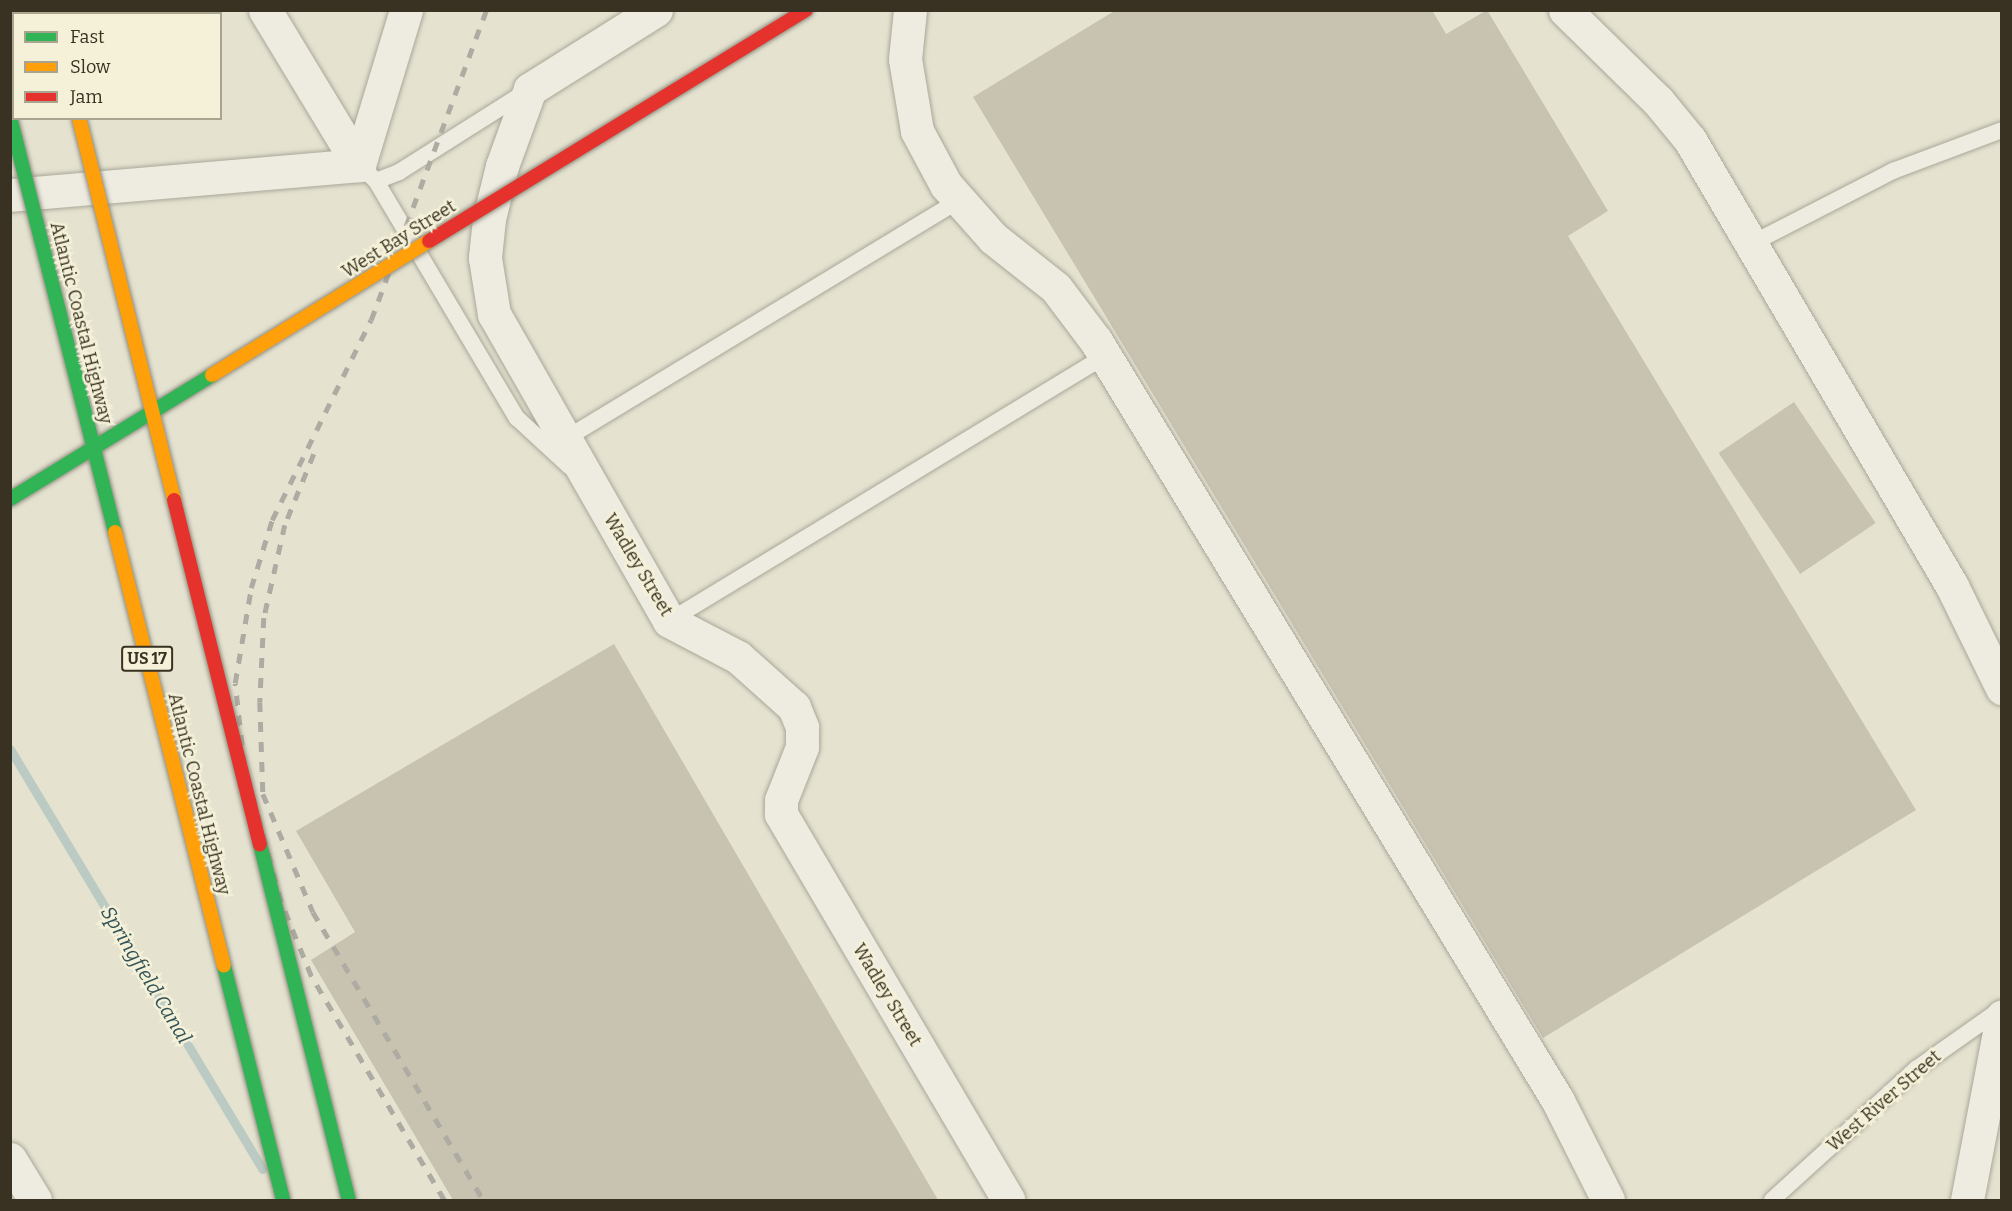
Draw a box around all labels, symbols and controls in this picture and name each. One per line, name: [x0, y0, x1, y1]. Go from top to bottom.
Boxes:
legend: [12, 12, 222, 120]
text: Fast: [70, 26, 105, 48]
text: Slow: [70, 56, 110, 78]
text: Jam: [70, 86, 103, 108]
street label: West Bay Street: [338, 195, 460, 283]
street label: Atlantic Coastal Highway: [45, 220, 117, 426]
street label: Wadley Street: [599, 510, 677, 620]
road number: US 17: [120, 646, 174, 672]
street label: Atlantic Coastal Highway: [163, 691, 235, 897]
water label: Springfield Canal: [96, 902, 196, 1048]
street label: Wadley Street: [848, 940, 926, 1050]
street label: West River Street: [1823, 1046, 1945, 1156]

